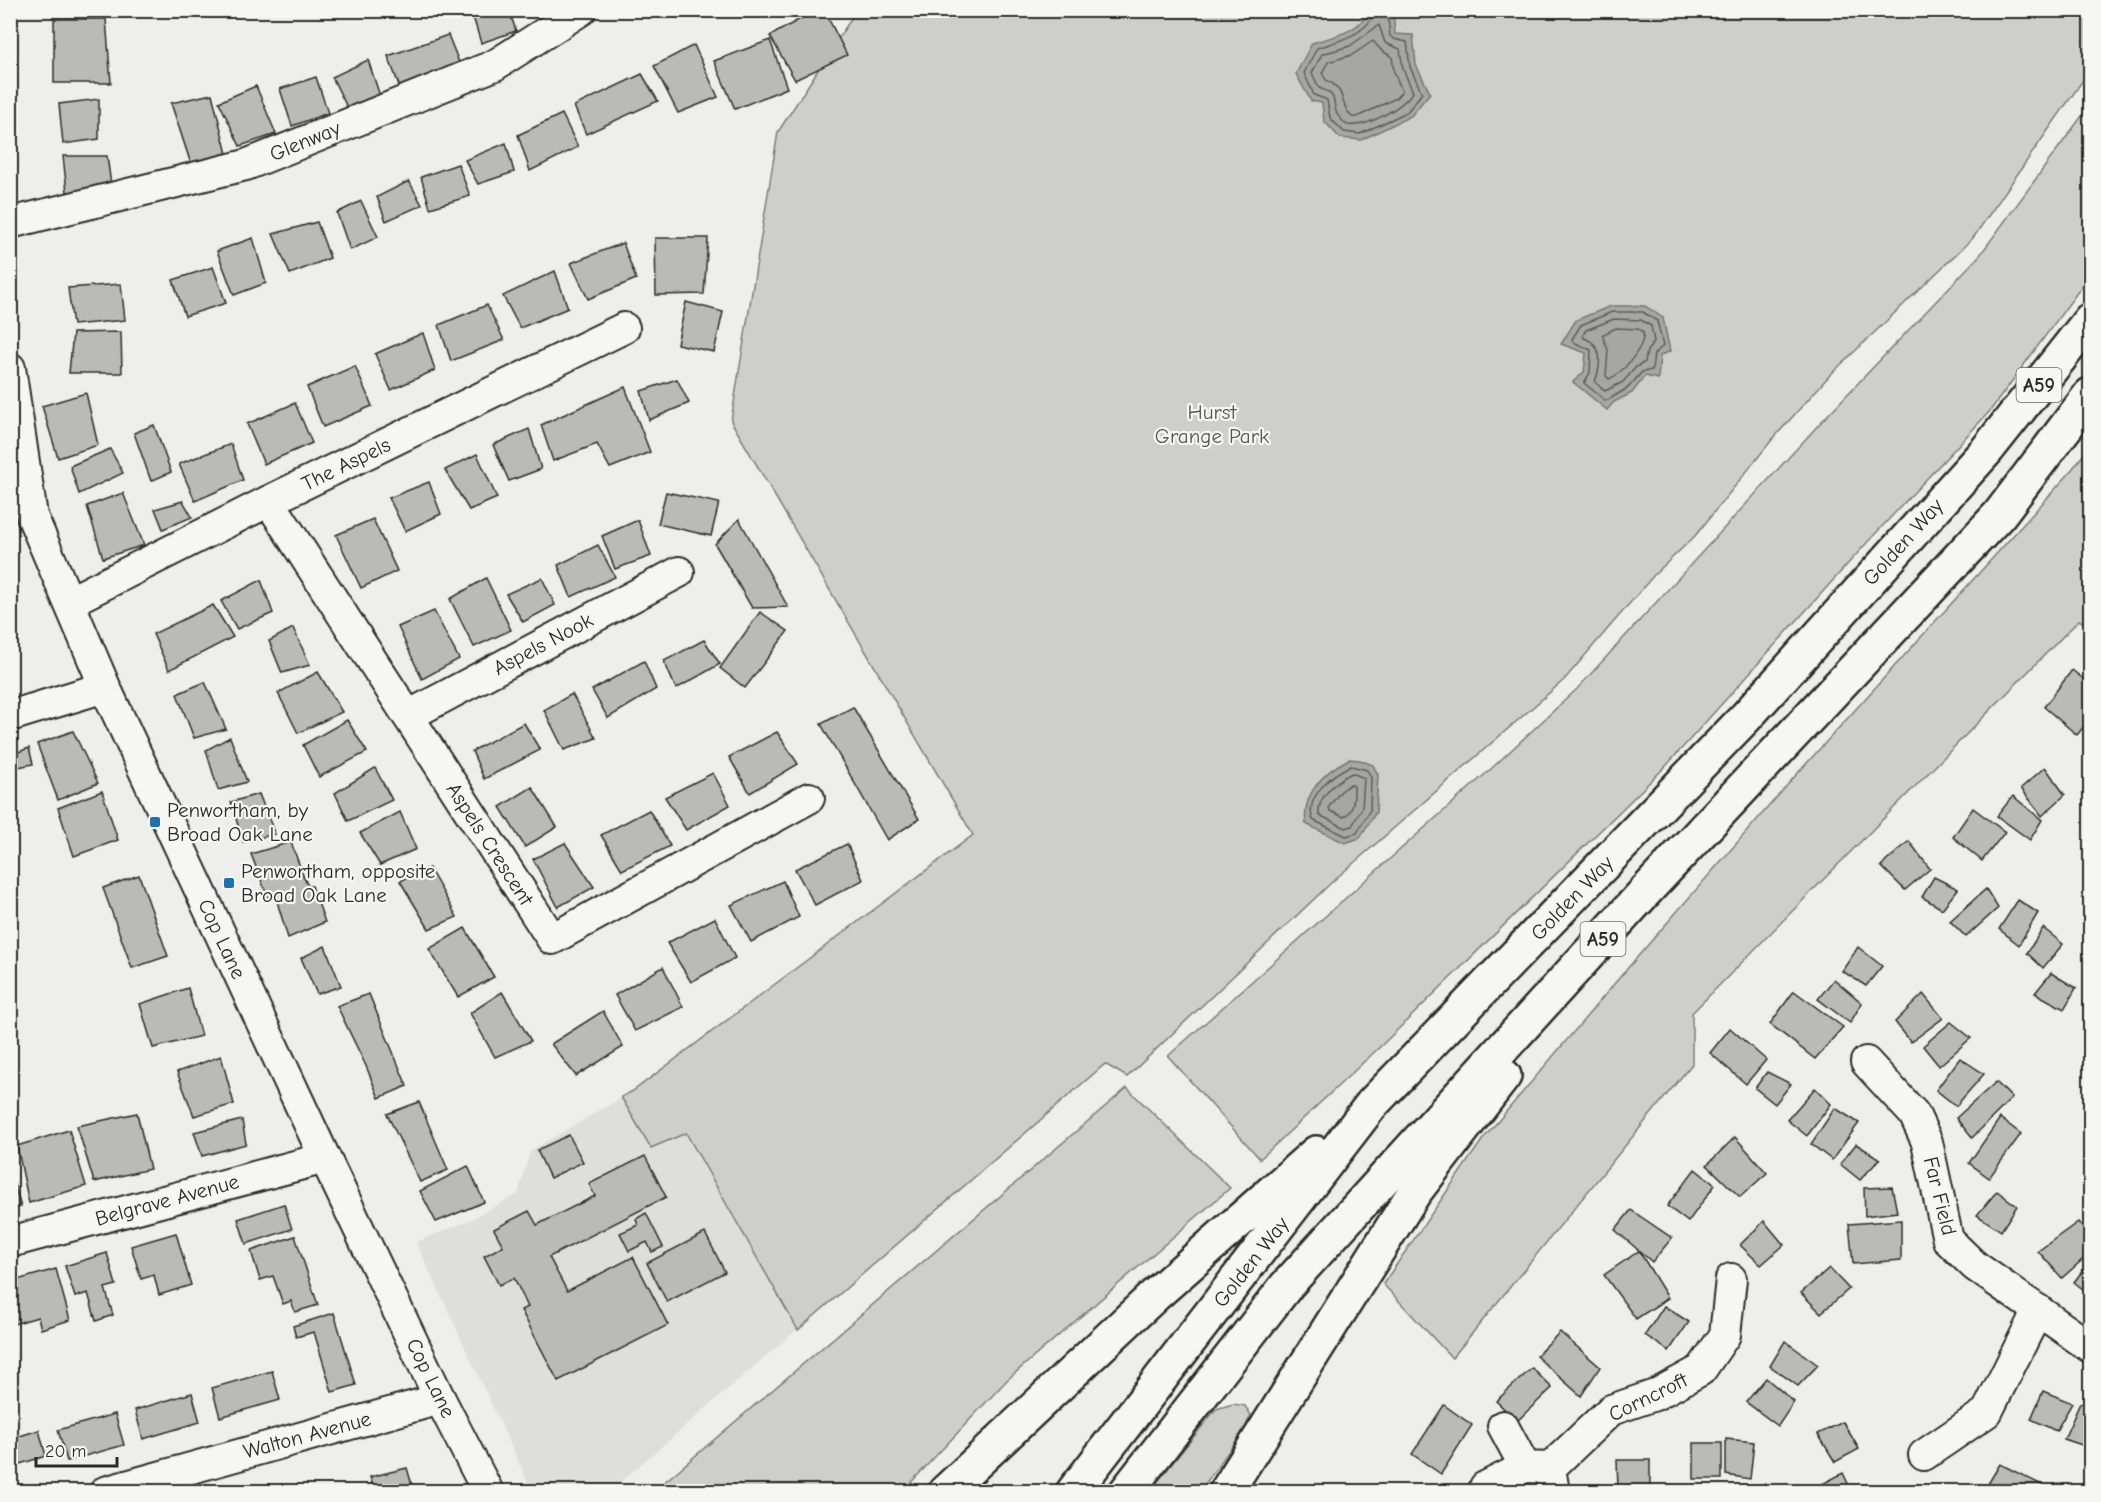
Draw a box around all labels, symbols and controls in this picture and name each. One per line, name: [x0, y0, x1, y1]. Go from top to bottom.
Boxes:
street label: Glenway: [266, 116, 344, 166]
road number: A59: [2016, 368, 2062, 402]
park label: Hurst Grange Park: [1155, 400, 1269, 448]
street label: The Aspels: [298, 432, 394, 496]
street label: Golden Way: [1858, 493, 1948, 590]
street label: Aspels Nook: [489, 608, 597, 680]
street label: Aspels Crescent: [441, 778, 539, 911]
place label: Penwortham, by Broad Oak Lane: [167, 798, 313, 846]
marker: Penwortham, by Broad Oak Lane: [148, 815, 162, 829]
street label: Golden Way: [1526, 850, 1619, 945]
place label: Penwortham, opposite Broad Oak Lane: [241, 859, 435, 907]
marker: Penwortham, opposite Broad Oak Lane: [222, 876, 236, 890]
street label: Cop Lane: [193, 895, 251, 983]
road number: A59: [1580, 922, 1626, 956]
street label: Far Field: [1919, 1154, 1961, 1238]
street label: Belgrave Avenue: [92, 1169, 242, 1231]
street label: Golden Way: [1208, 1212, 1294, 1312]
street label: Cop Lane: [402, 1334, 460, 1422]
street label: Corncroft: [1605, 1367, 1692, 1426]
street label: Walton Avenue: [240, 1406, 374, 1464]
scale bar: [36, 1430, 117, 1468]
text: 20 m: [45, 1441, 86, 1462]

